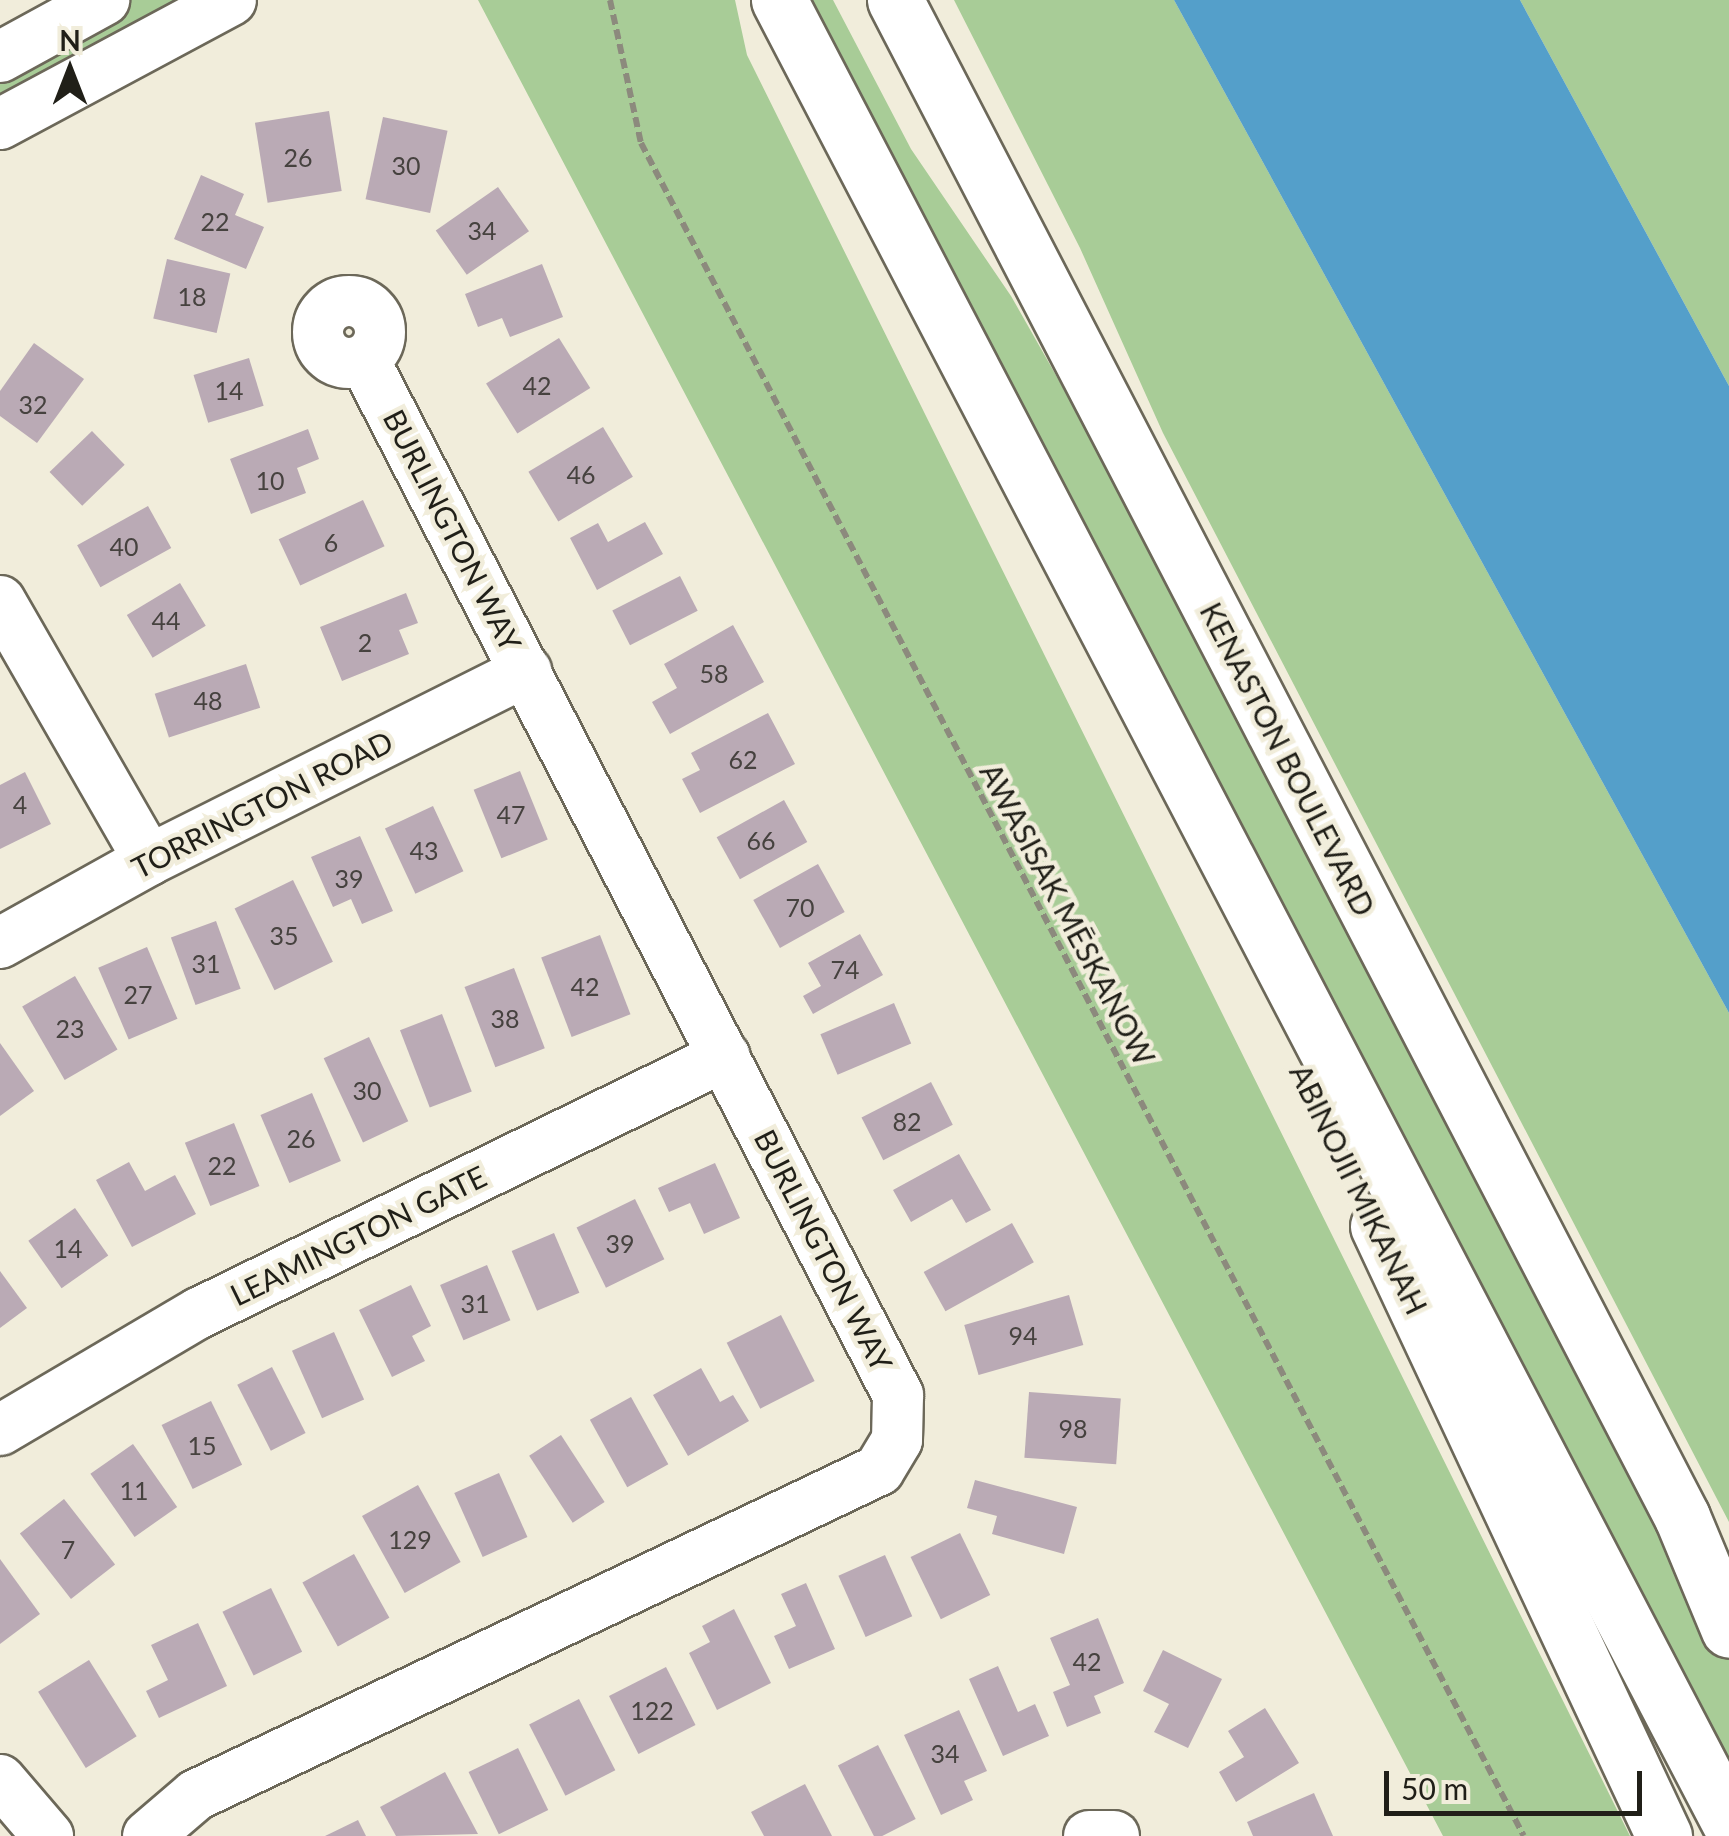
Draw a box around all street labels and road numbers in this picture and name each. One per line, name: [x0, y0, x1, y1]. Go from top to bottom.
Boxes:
street label: BURLINGTON WAY: [376, 403, 530, 657]
street label: KENASTON BOULEVARD: [1193, 596, 1383, 922]
street label: TORRINGTON ROAD: [126, 723, 398, 885]
street label: AWASISAK MĒSKANOW: [973, 757, 1163, 1071]
street label: ABINOJII MIKANAH: [1283, 1058, 1435, 1320]
street label: BURLINGTON WAY: [747, 1123, 901, 1377]
street label: LEAMINGTON GATE: [224, 1157, 492, 1313]

